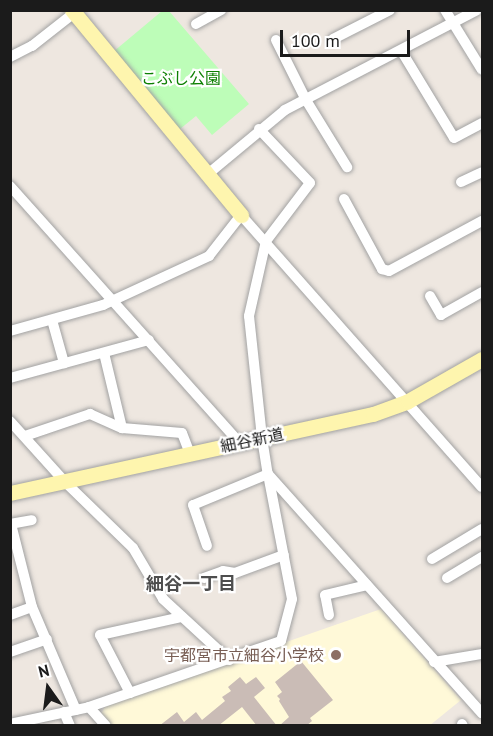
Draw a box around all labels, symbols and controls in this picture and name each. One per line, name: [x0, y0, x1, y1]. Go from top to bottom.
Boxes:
scale bar: [283, 18, 414, 56]
text: 100 m: [291, 29, 340, 52]
park label: こぶし公園: [141, 68, 221, 88]
street label: 細谷新道: [219, 424, 285, 456]
district label: 細谷一丁目: [146, 573, 236, 595]
place label: 宇都宮市立細谷小学校: [164, 645, 324, 665]
marker: 宇都宮市立細谷小学校: [329, 648, 343, 662]
north arrow: [18, 658, 78, 718]
text: N: [36, 660, 51, 682]

